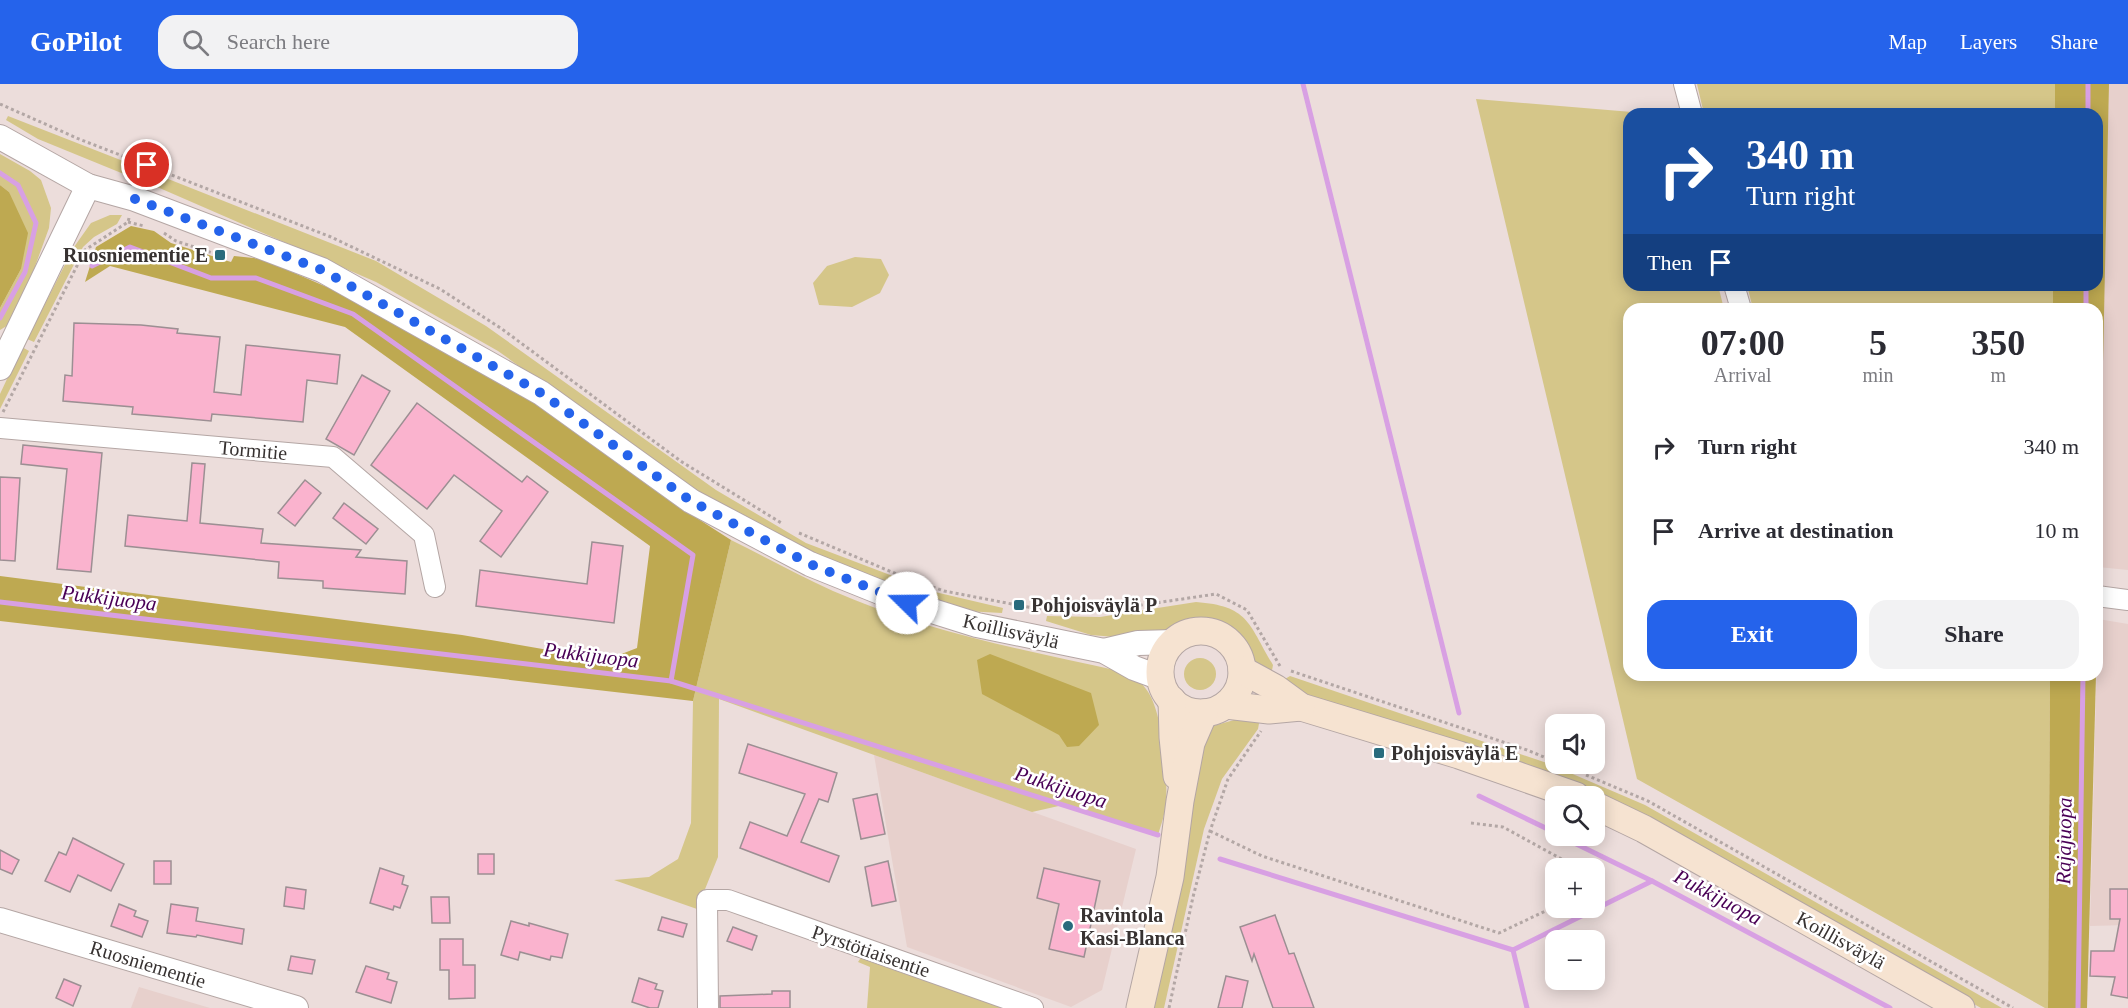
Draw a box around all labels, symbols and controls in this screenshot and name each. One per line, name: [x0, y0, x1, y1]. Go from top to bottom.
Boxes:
search box: [158, 15, 578, 69]
text: GoPilot: [30, 26, 122, 57]
icon: search: [179, 26, 212, 59]
text: Search here: [227, 29, 330, 54]
text: Map: [1889, 30, 1927, 54]
text: Layers: [1960, 30, 2017, 54]
text: Share: [2050, 30, 2098, 54]
icon: right: [1647, 132, 1725, 210]
text: 340 m: [1746, 132, 1855, 178]
pin: [121, 139, 172, 190]
icon: arrive: [130, 148, 163, 181]
text: Turn right: [1746, 181, 1855, 211]
place label: Ruosniementie E: [63, 244, 208, 266]
icon: arrive: [1704, 246, 1737, 279]
marker: Ruosniementie E: [213, 248, 227, 262]
text: Then: [1647, 250, 1692, 275]
text: 07:00: [1701, 323, 1785, 363]
text: 5: [1869, 323, 1887, 363]
text: 350: [1971, 323, 2025, 363]
text: Arrival: [1714, 364, 1772, 386]
text: min: [1862, 364, 1894, 386]
text: m: [1991, 364, 2006, 386]
icon: right: [1647, 431, 1680, 464]
text: Turn right: [1698, 434, 1797, 459]
text: 340 m: [2023, 434, 2079, 459]
street label: Tormitie: [218, 436, 288, 464]
icon: arrive: [1647, 515, 1680, 548]
text: Arrive at destination: [1698, 518, 1894, 543]
text: 10 m: [2034, 518, 2079, 543]
position arrow: [875, 571, 939, 635]
water label: Pukkijuopa: [59, 580, 158, 616]
place label: Pohjoisväylä P: [1031, 594, 1157, 617]
marker: Pohjoisväylä P: [1012, 598, 1026, 612]
button: Exit: [1647, 600, 1857, 669]
button: Share: [1869, 600, 2079, 669]
street label: Koillisväylä: [961, 609, 1061, 654]
water label: Pukkijuopa: [541, 637, 640, 673]
map controls: [1545, 714, 1605, 990]
button: sound: [1545, 714, 1605, 774]
place label: Pohjoisväylä E: [1391, 742, 1518, 765]
marker: Pohjoisväylä E: [1372, 746, 1386, 760]
water label: Pukkijuopa: [1011, 761, 1110, 813]
button: search: [1545, 786, 1605, 846]
water label: Rajajuopa: [2051, 797, 2077, 886]
button: +: [1545, 858, 1605, 918]
water label: Pukkijuopa: [1669, 863, 1766, 930]
place label: Ravintola Kasi-Blanca: [1080, 904, 1184, 949]
street label: Koillisväylä: [1792, 907, 1889, 974]
marker: Ravintola Kasi-Blanca: [1061, 919, 1075, 933]
street label: Pyrstötiaisentie: [809, 921, 933, 982]
button: −: [1545, 930, 1605, 990]
street label: Ruosniementie: [87, 936, 209, 992]

